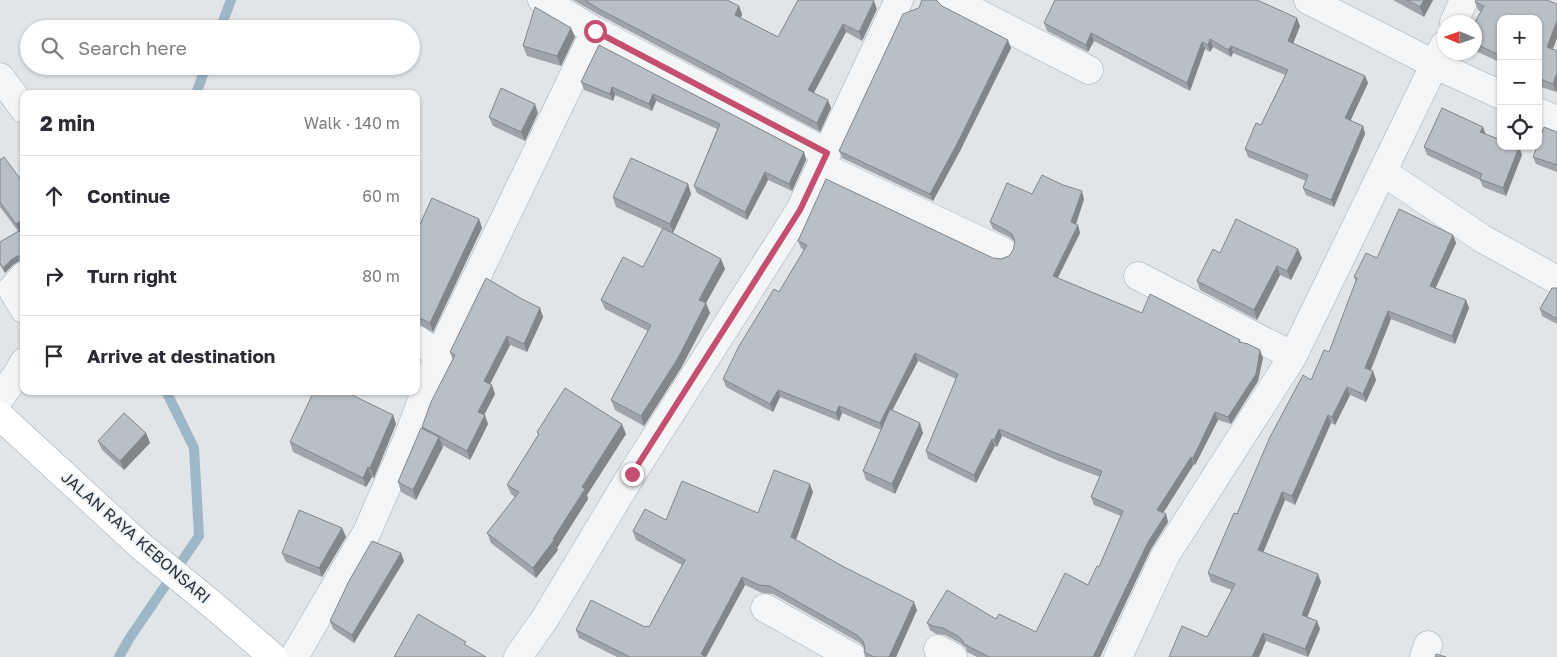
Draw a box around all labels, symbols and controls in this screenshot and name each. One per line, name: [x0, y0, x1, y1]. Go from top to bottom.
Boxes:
north arrow: [1437, 15, 1482, 60]
map controls: [1497, 15, 1542, 150]
button: +: [1497, 15, 1542, 60]
search box: [20, 20, 420, 75]
route start: [584, 20, 607, 43]
icon: search: [38, 34, 66, 62]
text: Search here: [78, 36, 187, 59]
button: −: [1497, 60, 1542, 105]
button: locate: [1497, 105, 1542, 150]
text: 2 min: [40, 110, 95, 136]
text: Walk · 140 m: [304, 113, 400, 133]
icon: ahead: [40, 182, 68, 210]
text: Continue: [87, 184, 170, 207]
text: 60 m: [362, 186, 400, 206]
icon: right: [40, 262, 68, 290]
text: Turn right: [87, 264, 177, 287]
text: 80 m: [362, 266, 400, 286]
icon: arrive: [40, 342, 68, 370]
text: Arrive at destination: [87, 344, 275, 367]
route end: [621, 463, 644, 486]
street label: JALAN RAYA KEBONSARI: [57, 467, 215, 607]

